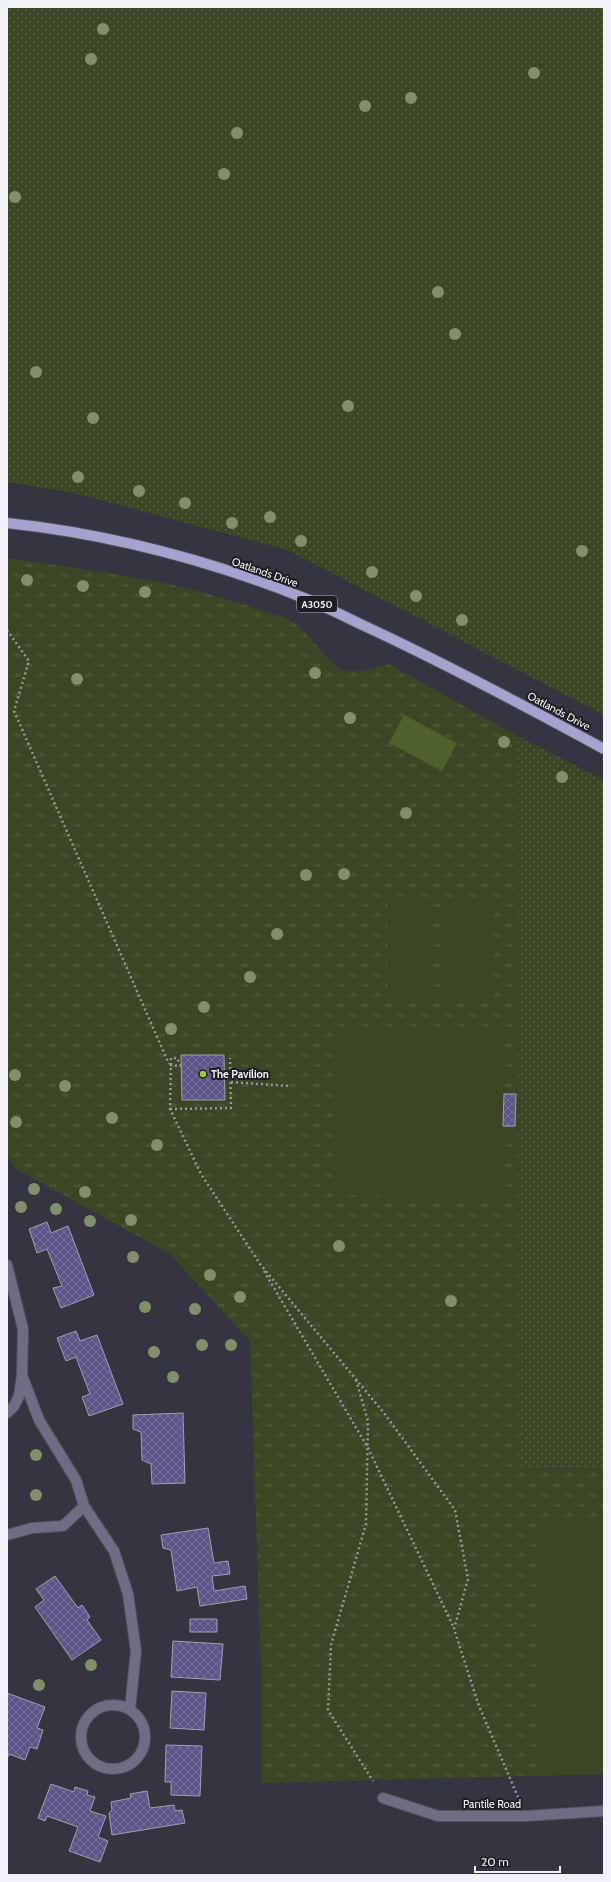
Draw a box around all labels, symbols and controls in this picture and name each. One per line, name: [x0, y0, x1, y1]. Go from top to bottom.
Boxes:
street label: Oatlands Drive: [230, 554, 300, 590]
road number: A3050: [297, 596, 337, 612]
street label: Oatlands Drive: [525, 689, 593, 734]
place label: The Pavilion: [211, 1067, 269, 1081]
marker: The Pavilion: [198, 1069, 208, 1079]
street label: Pantile Road: [463, 1797, 521, 1811]
scale bar: [475, 1848, 560, 1874]
text: 20 m: [481, 1854, 509, 1869]

